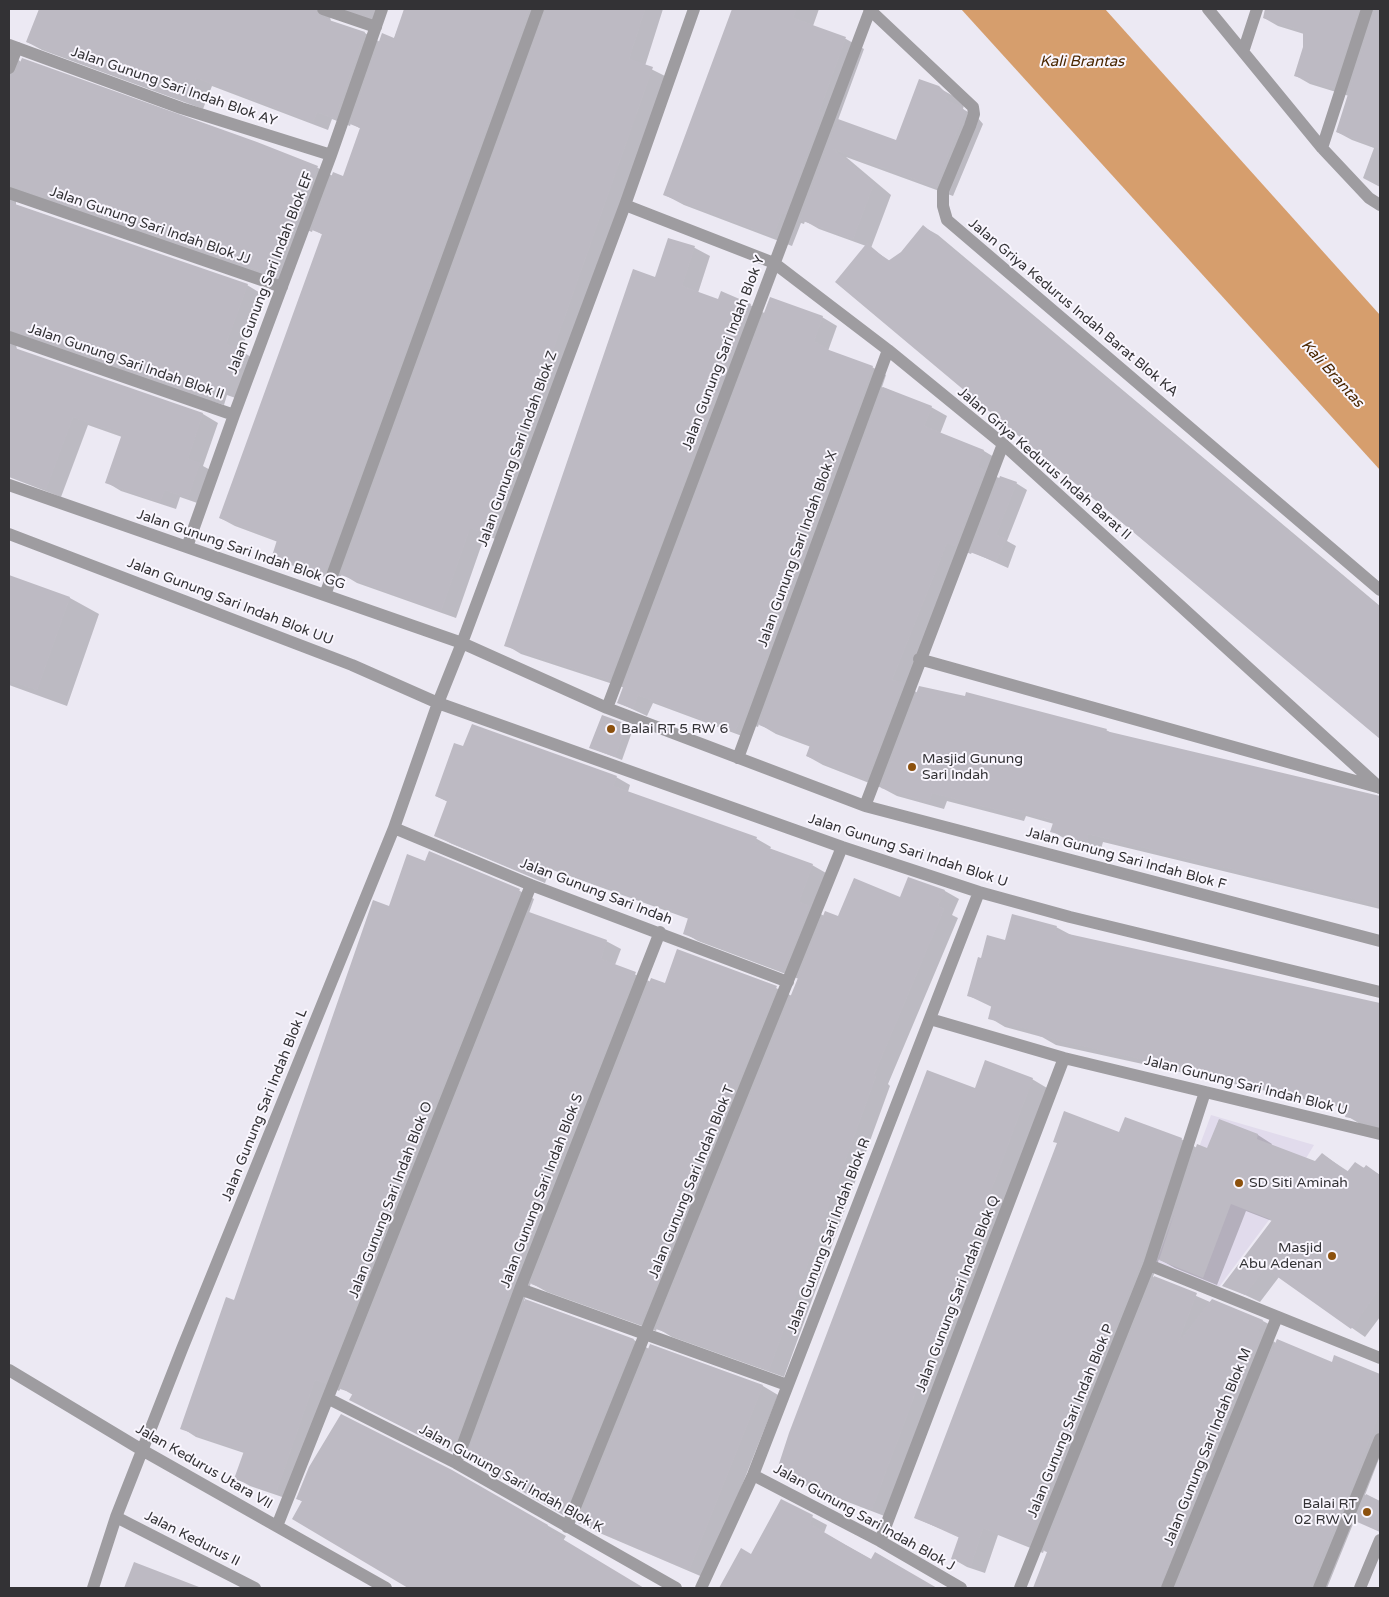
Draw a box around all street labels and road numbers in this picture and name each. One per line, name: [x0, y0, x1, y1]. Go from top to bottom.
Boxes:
street label: Jalan Gunung Sari Indah Blok AY: [69, 44, 279, 130]
street label: Jalan Gunung Sari Indah Blok EF: [225, 169, 317, 377]
street label: Jalan Gunung Sari Indah Blok JJ: [47, 184, 253, 268]
street label: Jalan Griya Kedurus Indah Barat Blok KA: [965, 215, 1181, 401]
street label: Jalan Gunung Sari Indah Blok Y: [679, 253, 769, 453]
street label: Jalan Gunung Sari Indah Blok II: [26, 321, 226, 403]
street label: Jalan Gunung Sari Indah Blok Z: [475, 349, 561, 549]
street label: Jalan Griya Kedurus Indah Barat II: [954, 384, 1134, 544]
street label: Jalan Gunung Sari Indah Blok X: [755, 449, 841, 649]
street label: Jalan Gunung Sari Indah Blok GG: [135, 506, 347, 594]
street label: Jalan Gunung Sari Indah Blok UU: [125, 555, 335, 649]
street label: Jalan Gunung Sari Indah Blok U: [806, 811, 1010, 891]
street label: Jalan Gunung Sari Indah Blok F: [1024, 824, 1228, 894]
street label: Jalan Gunung Sari Indah: [518, 855, 674, 929]
street label: Jalan Gunung Sari Indah Blok L: [219, 1006, 311, 1204]
street label: Jalan Gunung Sari Indah Blok U: [1143, 1053, 1349, 1119]
street label: Jalan Gunung Sari Indah Blok T: [646, 1083, 738, 1281]
street label: Jalan Gunung Sari Indah Blok S: [497, 1091, 587, 1291]
street label: Jalan Gunung Sari Indah Blok O: [346, 1099, 436, 1301]
street label: Jalan Gunung Sari Indah Blok R: [784, 1136, 874, 1336]
street label: Jalan Gunung Sari Indah Blok Q: [913, 1193, 1003, 1395]
street label: Jalan Gunung Sari Indah Blok P: [1024, 1322, 1118, 1520]
street label: Jalan Gunung Sari Indah Blok M: [1161, 1346, 1255, 1548]
street label: Jalan Kedurus Utara VII: [133, 1421, 275, 1513]
street label: Jalan Gunung Sari Indah Blok K: [416, 1421, 606, 1537]
street label: Jalan Gunung Sari Indah Blok J: [770, 1461, 958, 1575]
street label: Jalan Kedurus II: [141, 1508, 243, 1570]

